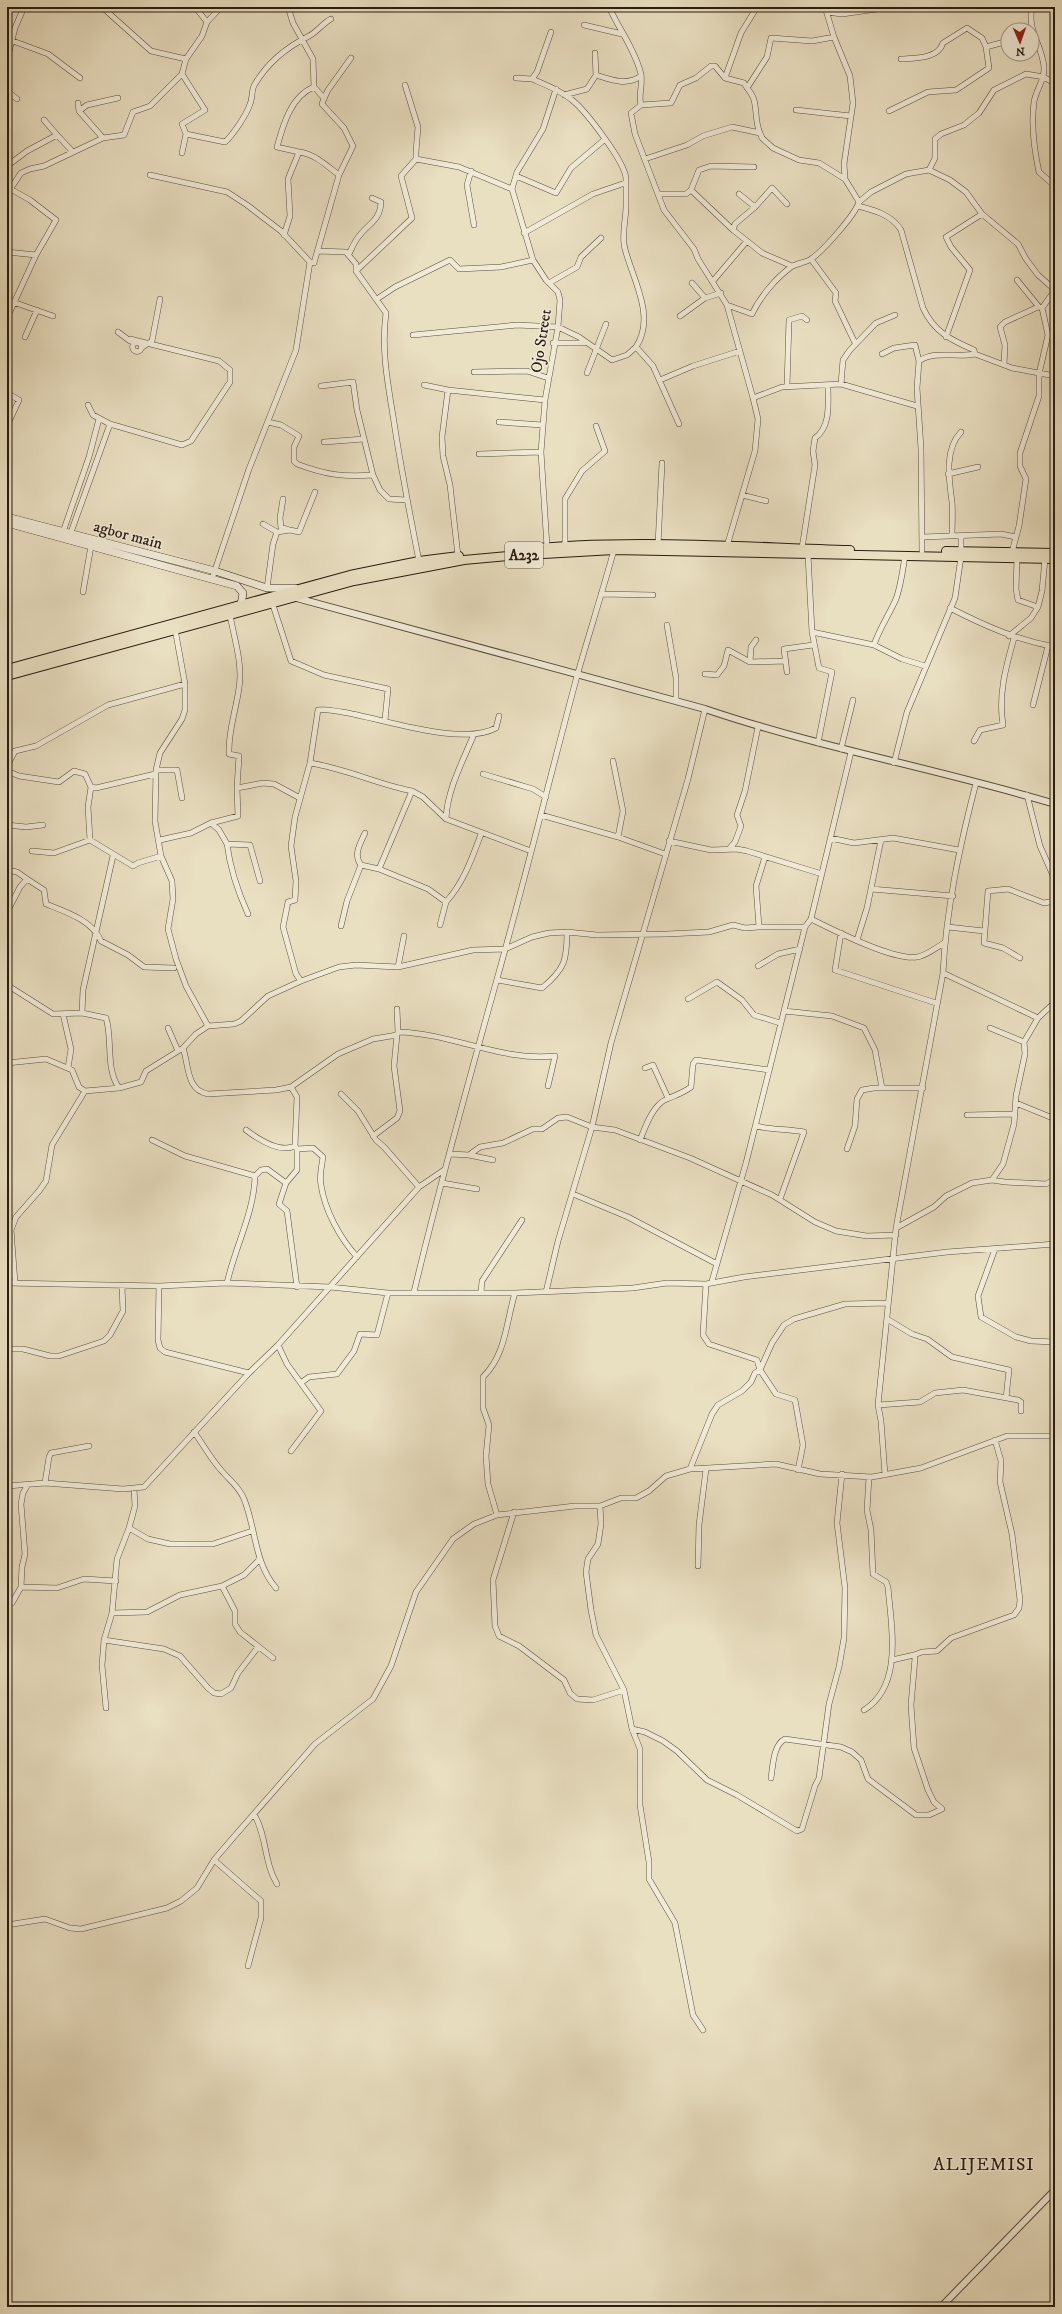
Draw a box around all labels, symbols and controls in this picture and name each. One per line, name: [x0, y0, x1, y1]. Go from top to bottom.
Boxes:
north arrow: [1000, 22, 1040, 62]
text: N: [1016, 44, 1025, 58]
street label: Ojo Street: [526, 308, 556, 374]
street label: agbor main: [91, 516, 165, 554]
road number: A232: [505, 542, 543, 568]
district label: ALIJEMISI: [933, 2154, 1035, 2176]

